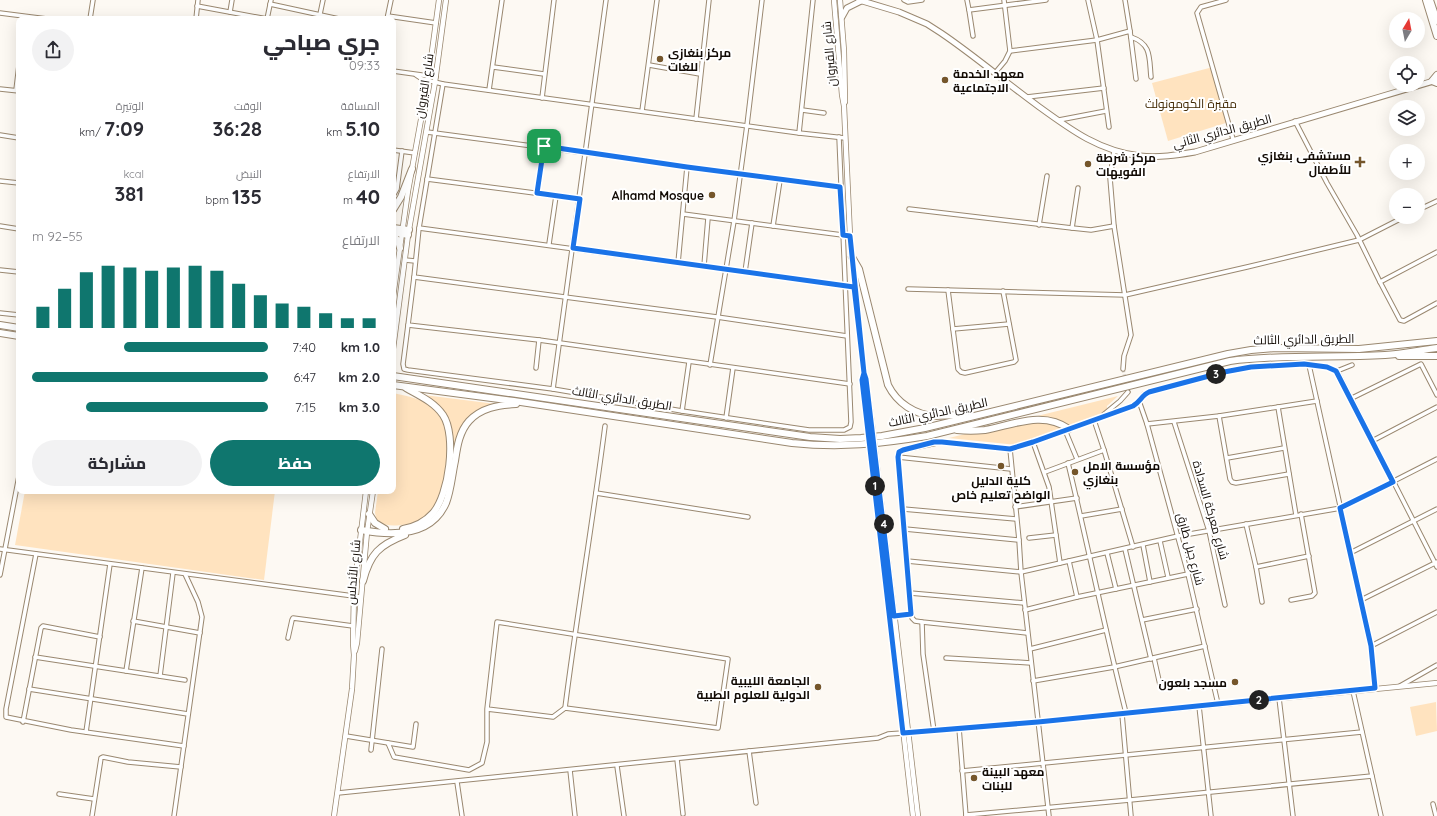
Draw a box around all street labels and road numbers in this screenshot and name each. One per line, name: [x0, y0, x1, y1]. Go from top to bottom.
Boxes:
street label: شارع القيروان: [819, 21, 840, 87]
street label: شارع القيروان: [411, 52, 438, 120]
street label: الطريق الدائري الثاني: [1171, 111, 1274, 154]
street label: الطريق الدائري الثالث: [1253, 331, 1355, 350]
street label: الطريق الدائري الثالث: [570, 383, 673, 416]
street label: الطريق الدائري الثالث: [887, 394, 990, 433]
street label: شارع معركة السدادة: [1189, 459, 1232, 562]
street label: شارع جبل طارق: [1173, 511, 1208, 587]
street label: شارع الأندلس: [343, 539, 364, 605]

